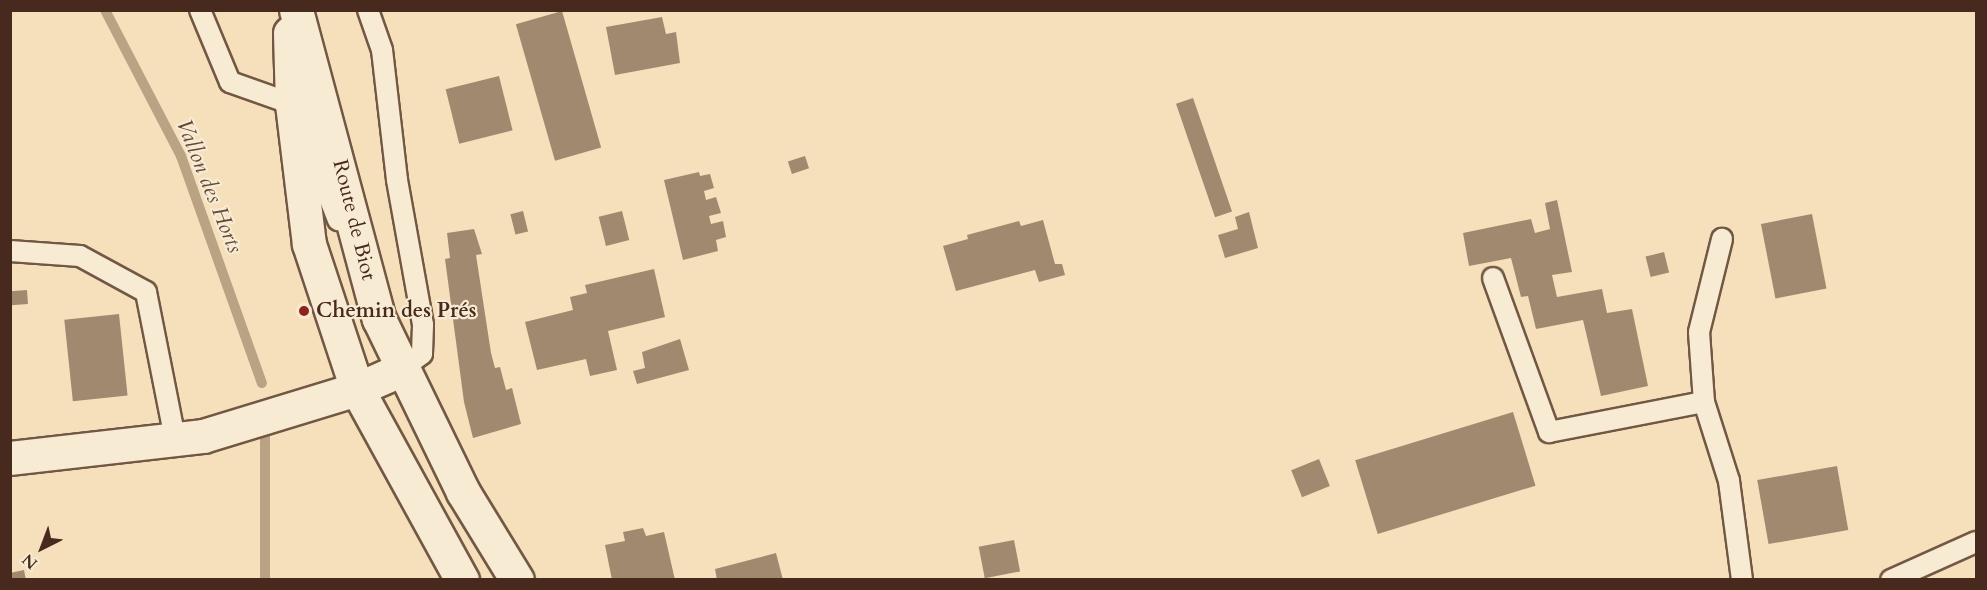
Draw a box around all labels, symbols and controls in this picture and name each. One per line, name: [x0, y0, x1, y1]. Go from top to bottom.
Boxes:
water label: Vallon des Horts: [170, 115, 248, 257]
street label: Route de Biot: [327, 157, 381, 283]
place label: Chemin des Prés: [316, 298, 477, 324]
marker: Chemin des Prés: [297, 304, 311, 318]
north arrow: [12, 518, 72, 578]
text: N: [17, 549, 42, 574]

